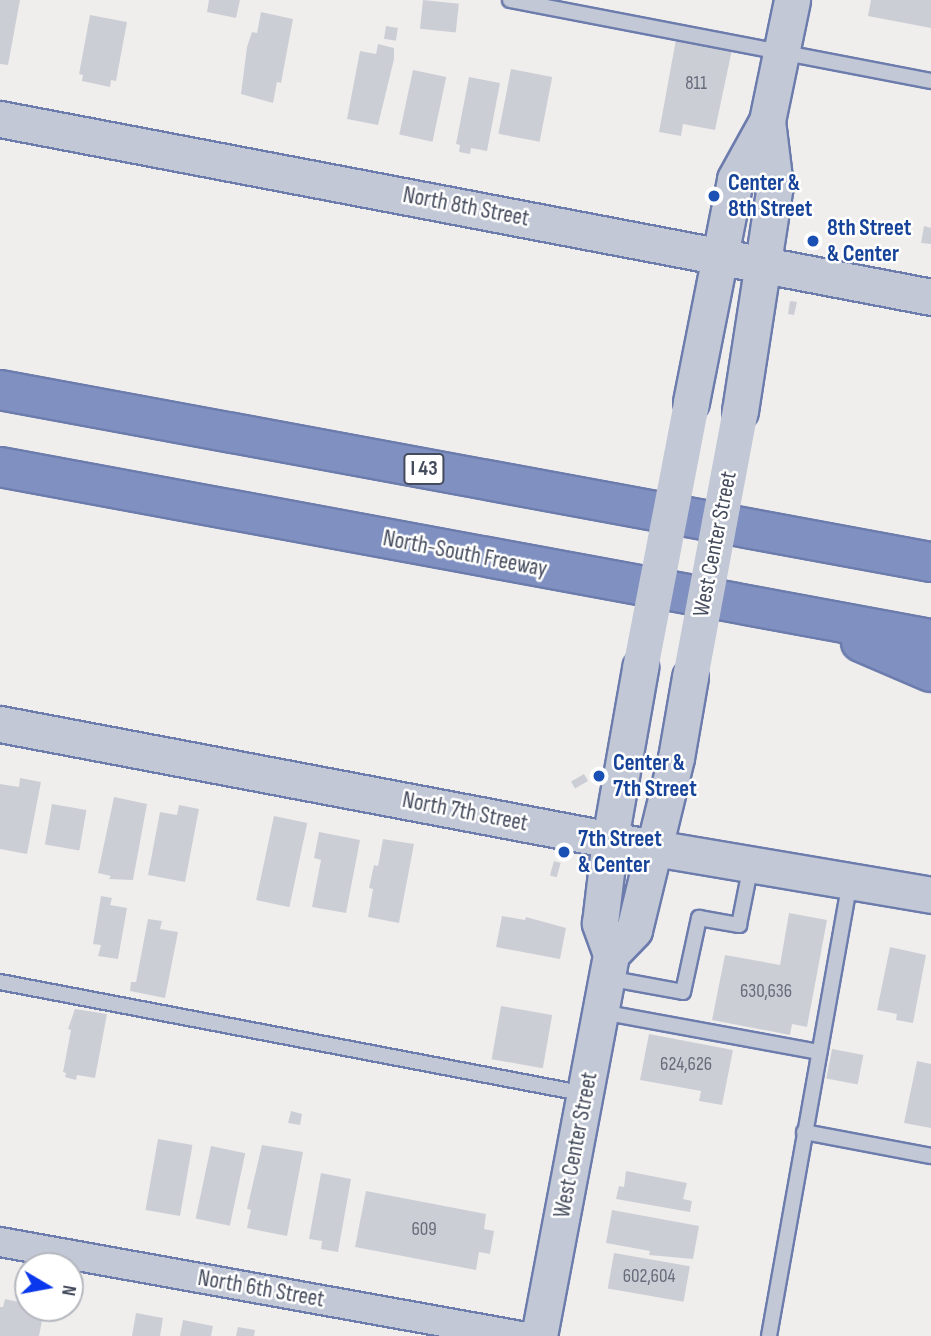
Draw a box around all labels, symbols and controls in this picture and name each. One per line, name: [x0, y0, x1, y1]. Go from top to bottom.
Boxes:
house number: 811: [685, 73, 707, 95]
place label: Center & 8th Street: [728, 169, 812, 223]
street label: North 8th Street: [401, 181, 531, 233]
marker: Center & 8th Street: [706, 188, 722, 204]
place label: 8th Street & Center: [827, 214, 911, 268]
marker: 8th Street & Center: [805, 233, 821, 249]
road number: I 43: [403, 452, 445, 486]
street label: West Center Street: [687, 469, 743, 619]
street label: North-South Freeway: [381, 525, 549, 583]
place label: Center & 7th Street: [613, 749, 697, 803]
marker: Center & 7th Street: [591, 768, 607, 784]
street label: North 7th Street: [400, 786, 530, 838]
place label: 7th Street & Center: [578, 825, 662, 879]
marker: 7th Street & Center: [556, 844, 572, 860]
house number: 630,636: [740, 981, 792, 1003]
house number: 624,626: [660, 1054, 712, 1076]
street label: West Center Street: [548, 1070, 604, 1220]
house number: 609: [411, 1219, 437, 1241]
north arrow: [14, 1252, 84, 1322]
street label: North 6th Street: [196, 1264, 326, 1314]
house number: 602,604: [623, 1266, 675, 1288]
text: N: [56, 1283, 80, 1297]

